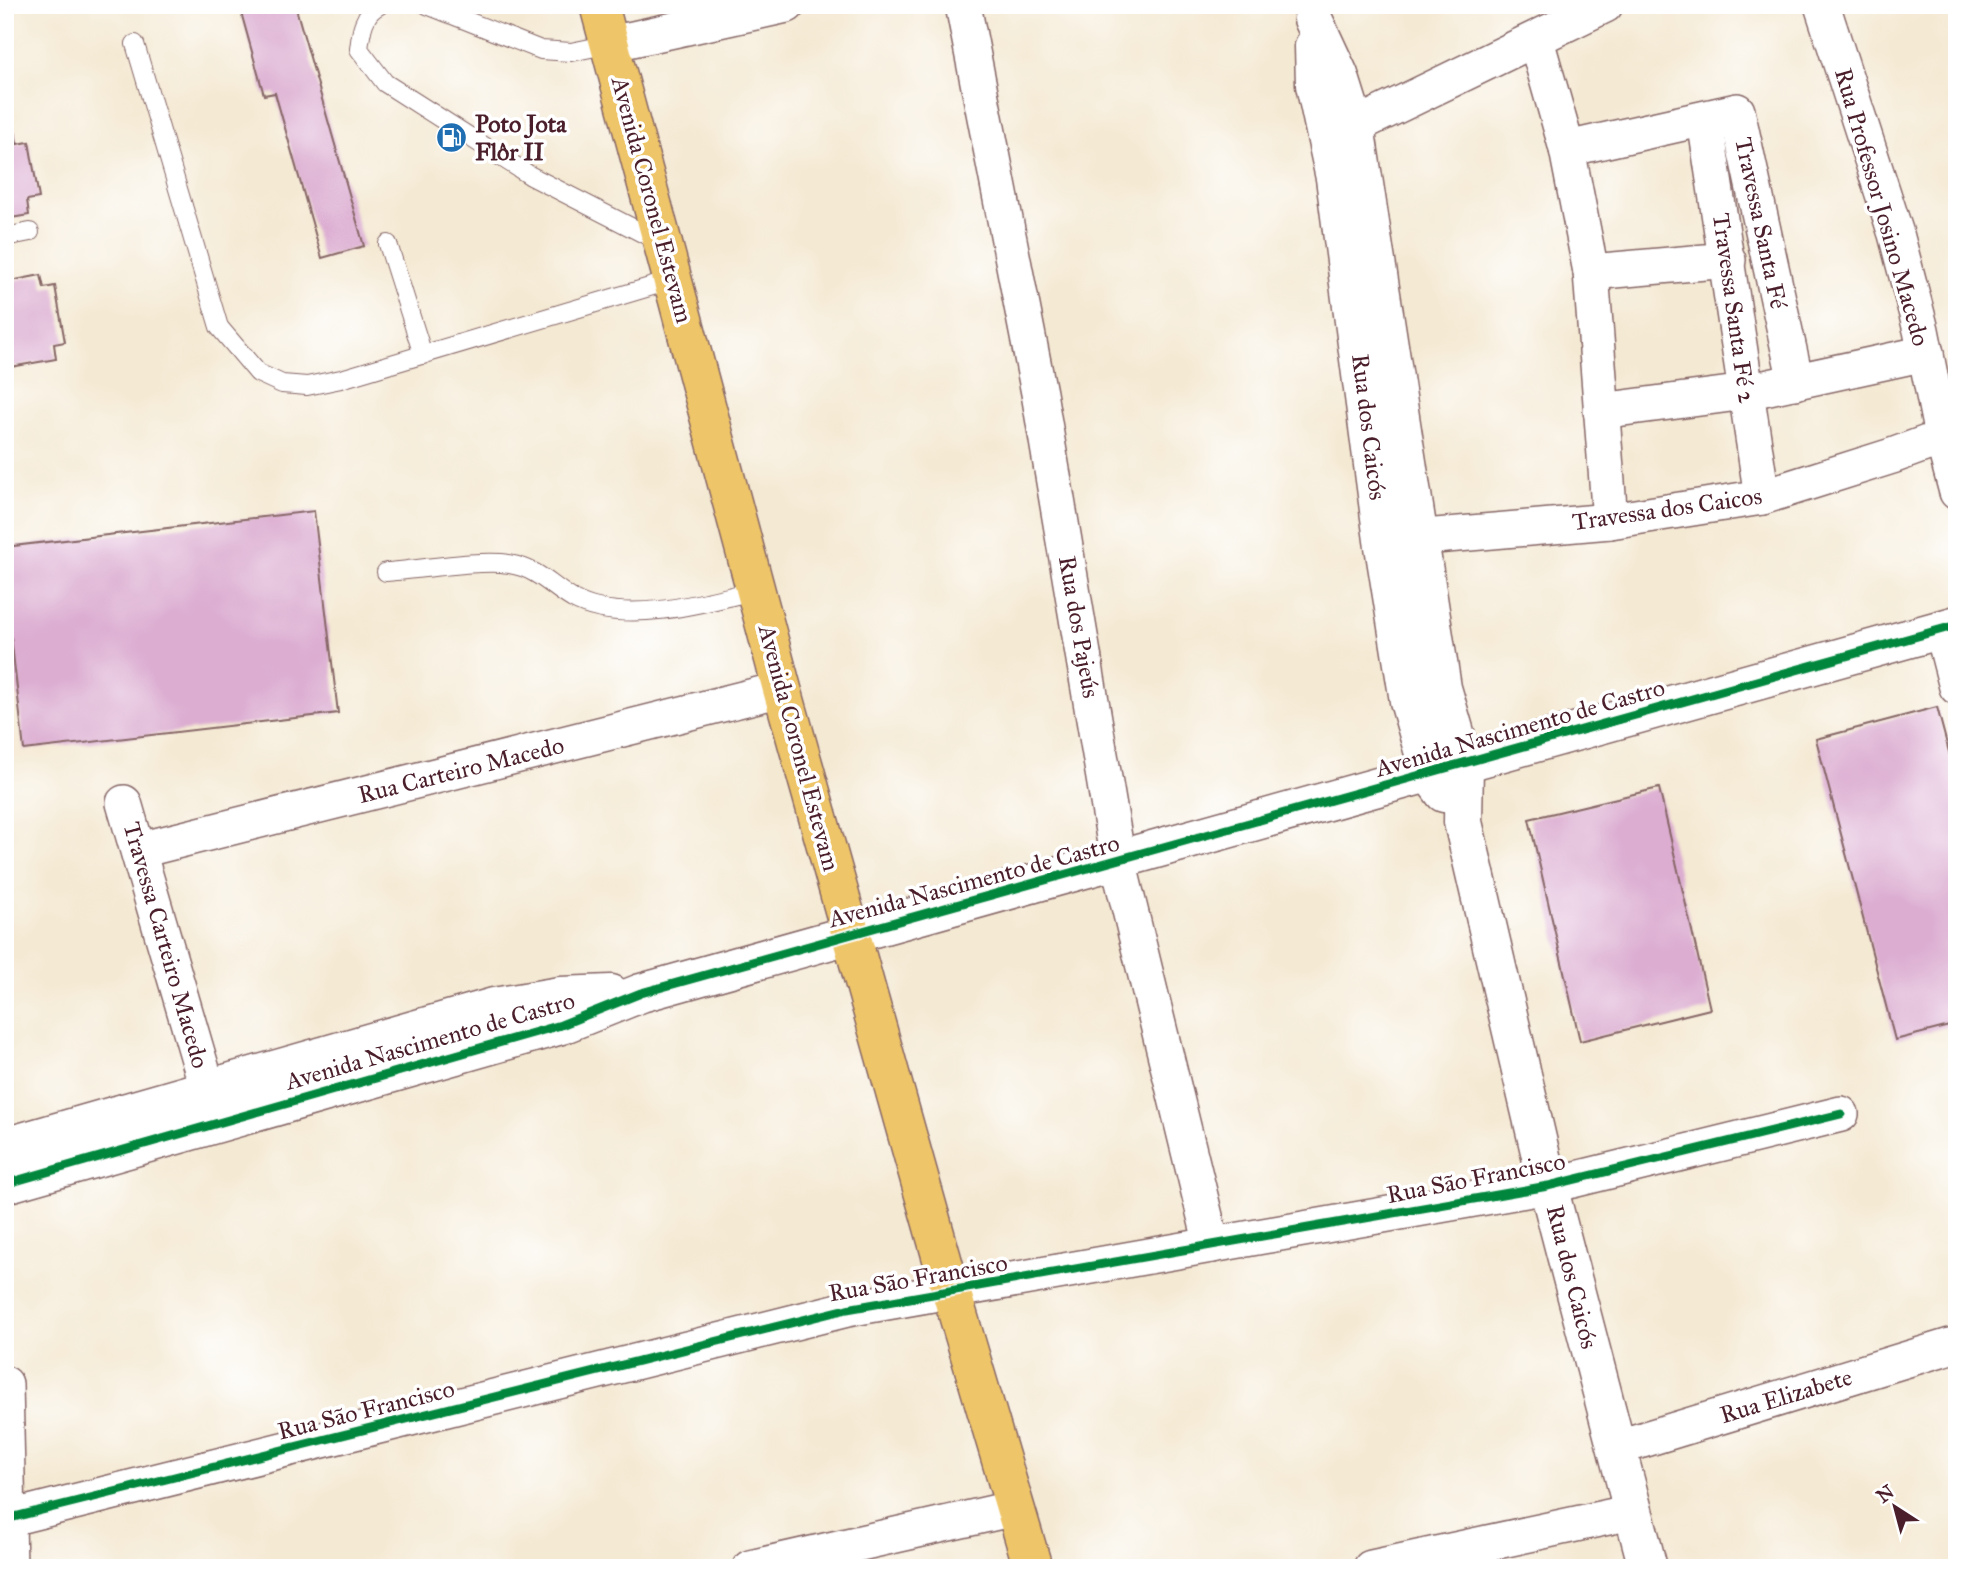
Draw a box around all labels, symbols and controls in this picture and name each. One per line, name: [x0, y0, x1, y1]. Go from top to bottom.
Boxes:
street label: Rua Professor Josino Macedo: [1828, 65, 1936, 349]
street label: Avenida Coronel Estevam: [604, 73, 699, 326]
place label: Poto Jota Flôr II: [475, 109, 567, 167]
fuel station icon: Poto Jota Flôr II: [435, 121, 469, 155]
street label: Travessa Santa Fé: [1728, 134, 1794, 312]
street label: Travessa Santa Fé 2: [1706, 211, 1762, 405]
street label: Rua dos Caicós: [1345, 352, 1393, 502]
street label: Travessa dos Caicos: [1570, 481, 1764, 537]
street label: Rua dos Pajeús: [1052, 554, 1106, 700]
street label: Avenida Coronel Estevam: [751, 621, 846, 874]
street label: Avenida Nascimento de Castro: [1371, 672, 1668, 784]
street label: Rua Carteiro Macedo: [355, 730, 567, 810]
street label: Travessa Carteiro Macedo: [116, 818, 216, 1072]
street label: Avenida Nascimento de Castro: [824, 828, 1123, 935]
street label: Avenida Nascimento de Castro: [281, 985, 578, 1097]
street label: Rua São Francisco: [1384, 1146, 1568, 1210]
street label: Rua dos Caicós: [1540, 1202, 1604, 1352]
street label: Rua São Francisco: [826, 1247, 1010, 1309]
street label: Rua Elizabete: [1716, 1362, 1856, 1430]
street label: Rua São Francisco: [274, 1374, 458, 1446]
north arrow: [1860, 1472, 1930, 1542]
text: N: [1872, 1480, 1899, 1508]

